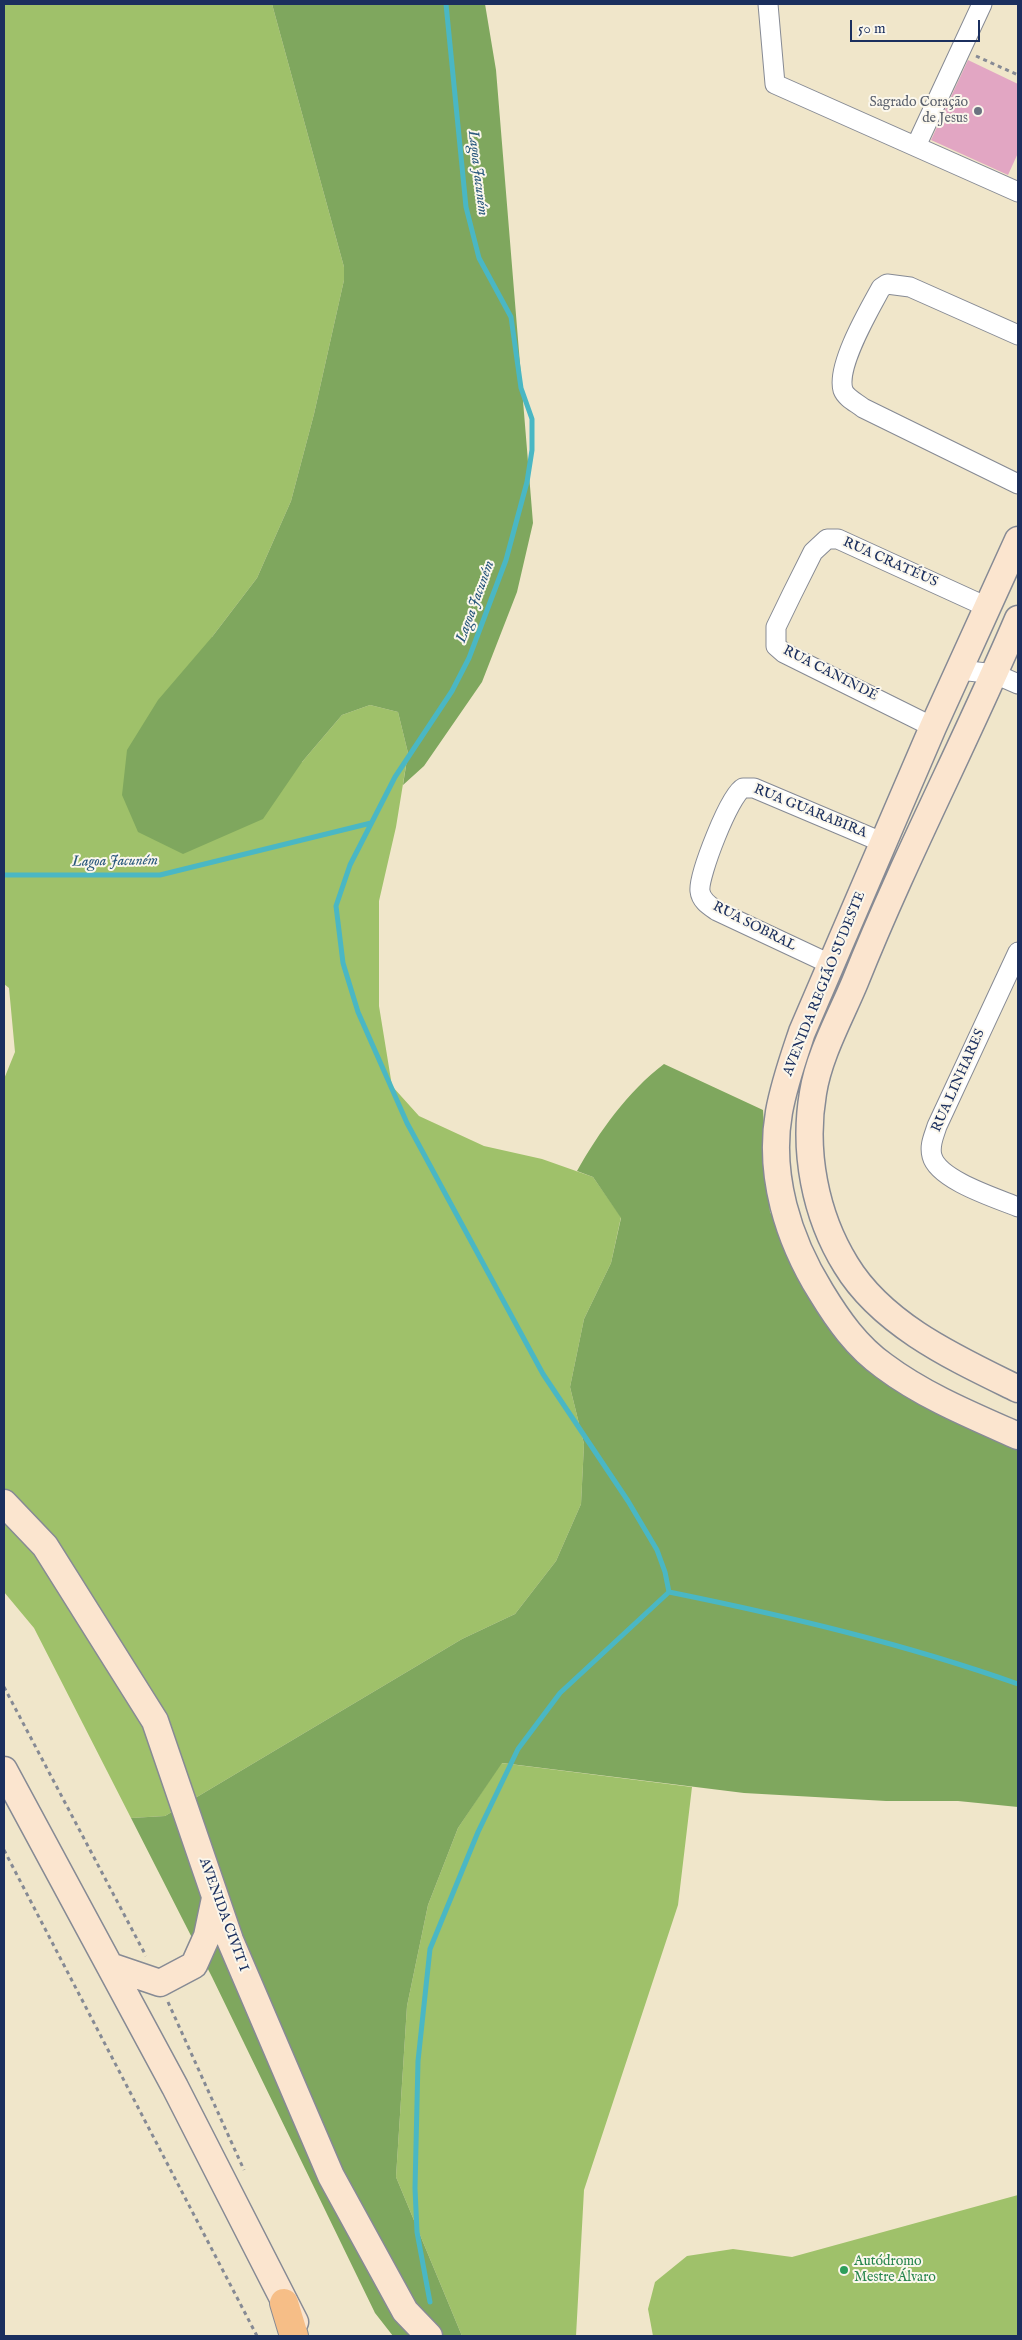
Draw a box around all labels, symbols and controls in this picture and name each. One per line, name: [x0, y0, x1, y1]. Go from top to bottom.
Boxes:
scale bar: [852, 10, 982, 42]
text: 50 m: [858, 19, 886, 38]
place label: Sagrado Coração de Jesus: [870, 95, 968, 128]
marker: Sagrado Coração de Jesus: [972, 105, 984, 117]
water label: Lagoa Jacuném: [463, 129, 491, 217]
street label: RUA CRATÉUS: [840, 535, 940, 591]
water label: Lagoa Jacuném: [453, 559, 499, 645]
street label: RUA CANINDÉ: [780, 643, 880, 705]
street label: RUA GUARABIRA: [751, 782, 869, 842]
water label: Lagoa Jacuném: [72, 852, 158, 872]
street label: AVENIDA REGIÃO SUDESTE: [780, 889, 870, 1079]
street label: RUA SOBRAL: [709, 899, 799, 955]
street label: RUA LINHARES: [929, 1027, 989, 1135]
street label: AVENIDA CIVIT I: [195, 1856, 251, 1974]
place label: Autódromo Mestre Álvaro: [854, 2254, 936, 2286]
marker: Autódromo Mestre Álvaro: [838, 2264, 850, 2276]

